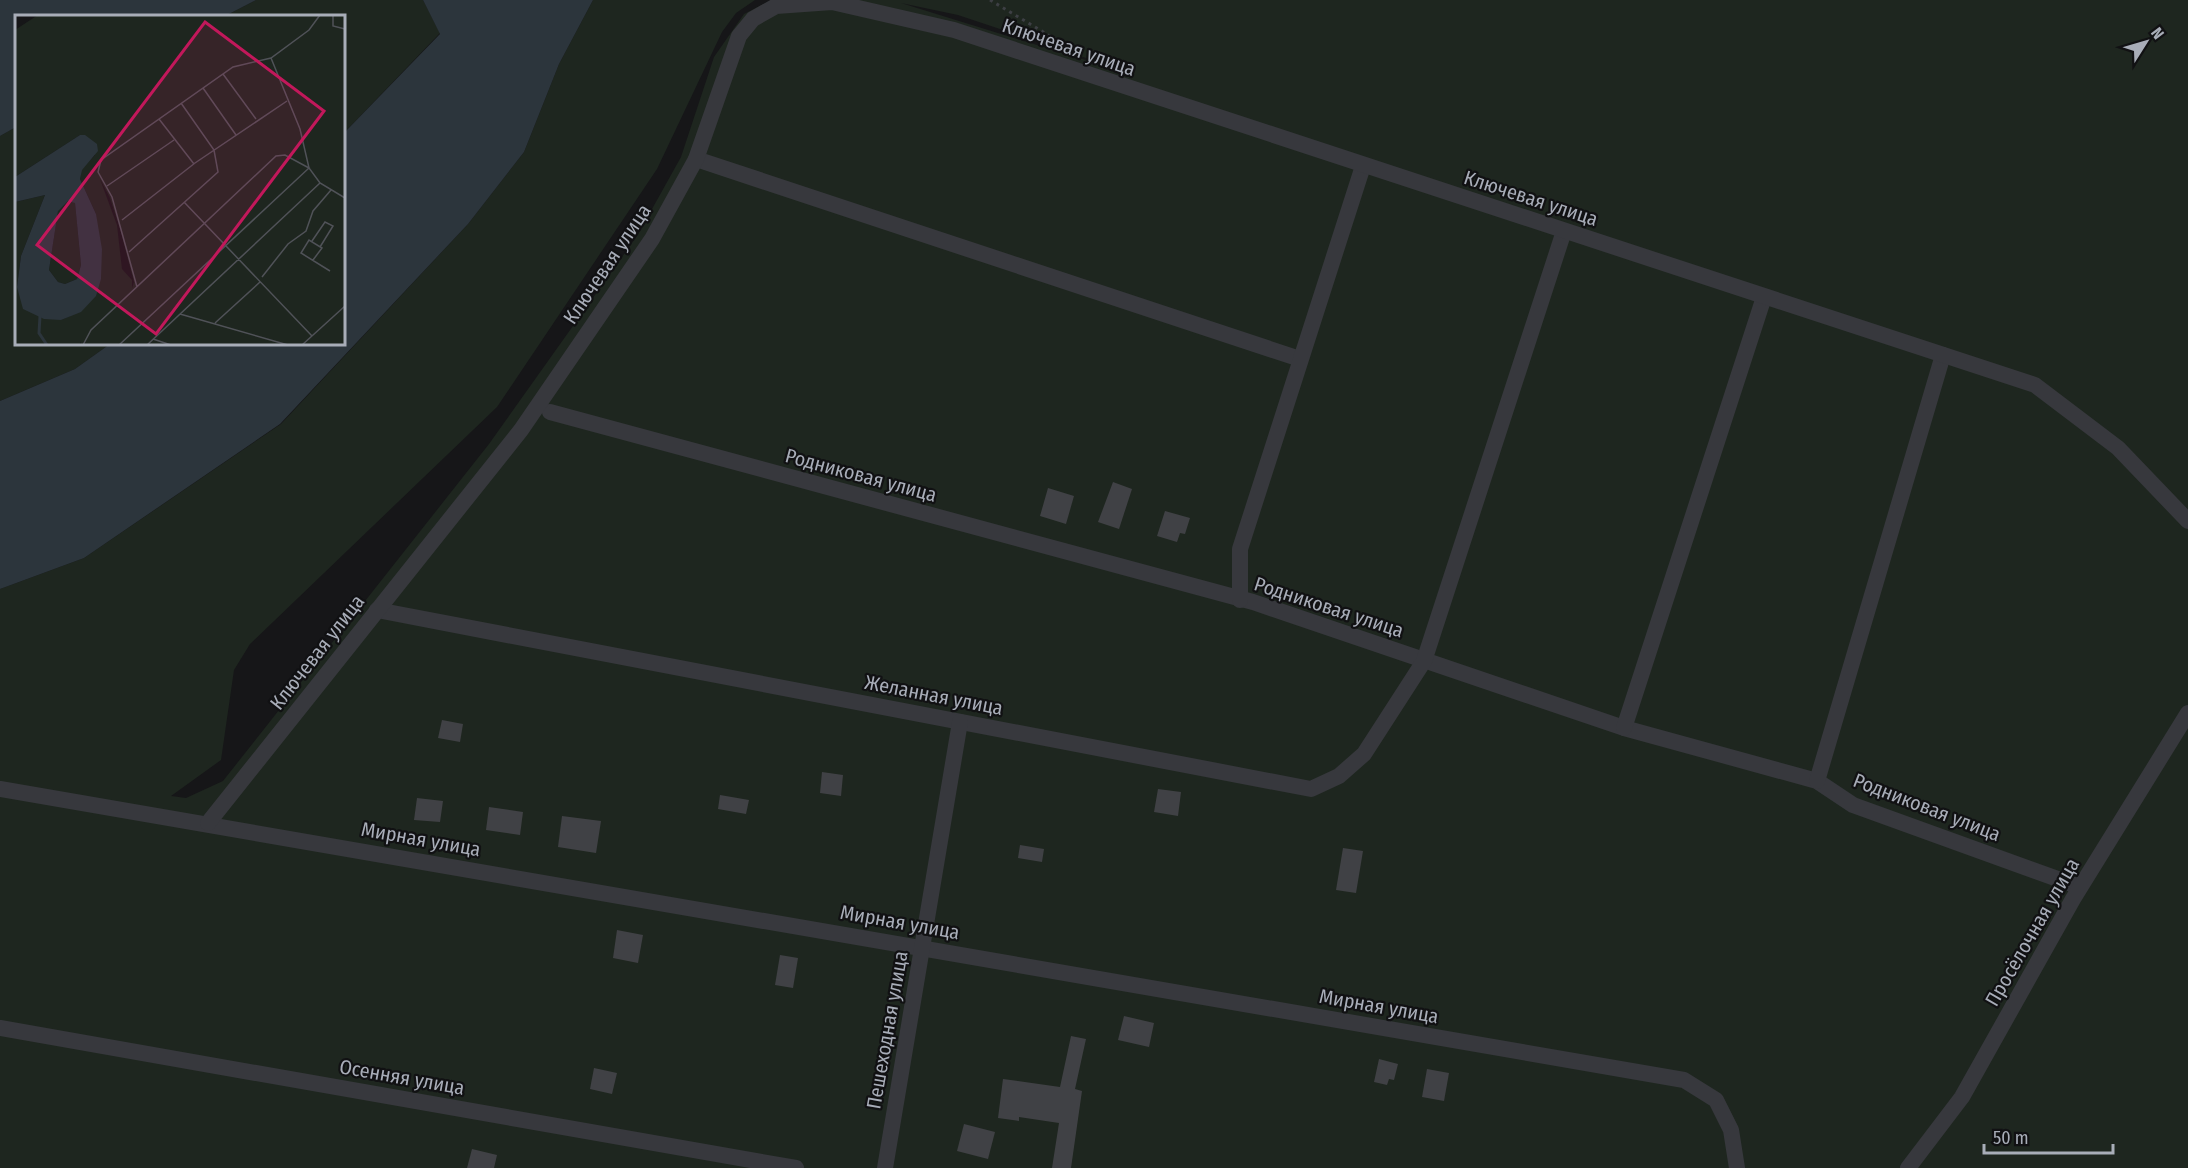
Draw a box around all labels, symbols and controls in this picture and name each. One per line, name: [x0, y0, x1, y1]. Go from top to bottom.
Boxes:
north arrow: [2116, 12, 2176, 72]
street label: Ключевая улица: [999, 13, 1139, 81]
inset map: [15, 15, 345, 345]
text: N: [2147, 24, 2168, 43]
street label: Ключевая улица: [1461, 165, 1601, 231]
street label: Ключевая улица: [558, 200, 656, 328]
street label: Родниковая улица: [783, 443, 939, 507]
street label: Родниковая улица: [1251, 572, 1407, 642]
street label: Ключевая улица: [265, 590, 369, 714]
street label: Желанная улица: [863, 670, 1005, 720]
street label: Родниковая улица: [1850, 768, 2004, 846]
street label: Мирная улица: [359, 817, 483, 861]
street label: Просёлочная улица: [1980, 854, 2084, 1010]
street label: Мирная улица: [838, 900, 962, 944]
street label: Пешеходная улица: [861, 949, 913, 1111]
street label: Мирная улица: [1317, 984, 1441, 1028]
street label: Осенняя улица: [338, 1054, 466, 1100]
scale bar: [1984, 1117, 2113, 1155]
text: 50 m: [1993, 1127, 2029, 1149]

